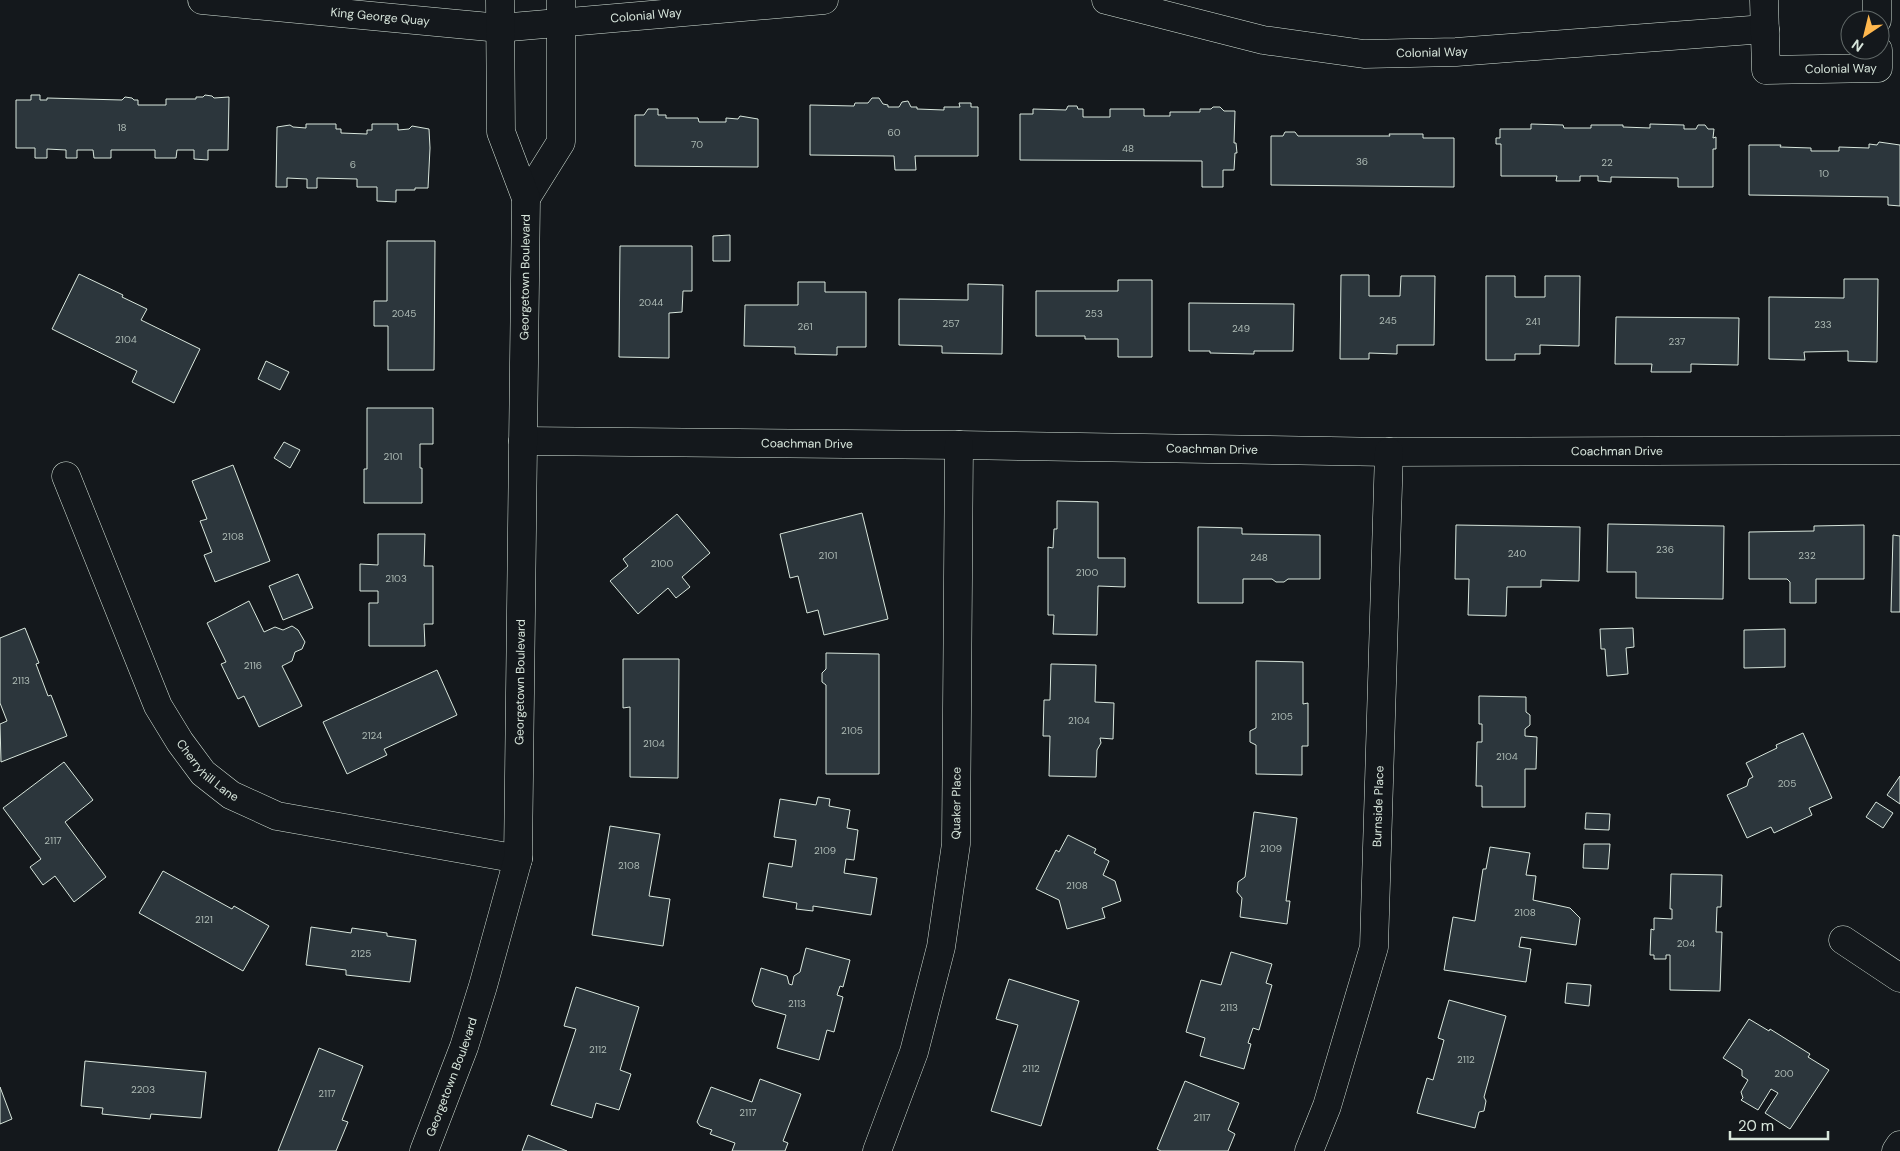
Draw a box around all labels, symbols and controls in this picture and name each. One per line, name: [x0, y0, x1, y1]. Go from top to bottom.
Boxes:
street label: King George Quay: [330, 4, 431, 29]
street label: Colonial Way: [610, 4, 683, 26]
north arrow: [1840, 10, 1890, 60]
text: N: [1848, 35, 1867, 56]
street label: Colonial Way: [1396, 43, 1469, 61]
street label: Colonial Way: [1805, 60, 1877, 77]
house number: 18: [117, 121, 127, 134]
house number: 60: [887, 126, 901, 139]
house number: 70: [691, 138, 703, 151]
house number: 48: [1122, 142, 1134, 155]
house number: 36: [1356, 155, 1368, 168]
house number: 22: [1601, 156, 1613, 169]
house number: 6: [350, 158, 356, 171]
house number: 10: [1819, 167, 1829, 180]
street label: Georgetown Boulevard: [516, 214, 534, 340]
house number: 2044: [639, 296, 663, 309]
house number: 2045: [392, 307, 416, 320]
house number: 253: [1085, 307, 1103, 320]
house number: 245: [1379, 314, 1397, 327]
house number: 241: [1526, 315, 1540, 328]
house number: 257: [942, 317, 960, 330]
house number: 233: [1814, 318, 1832, 331]
house number: 261: [797, 320, 813, 333]
house number: 249: [1232, 322, 1250, 335]
house number: 2104: [115, 333, 137, 346]
house number: 237: [1669, 335, 1685, 348]
street label: Coachman Drive: [761, 435, 853, 452]
street label: Coachman Drive: [1166, 440, 1258, 458]
street label: Coachman Drive: [1571, 443, 1663, 459]
house number: 2101: [384, 450, 402, 463]
house number: 2108: [222, 530, 244, 543]
house number: 236: [1656, 543, 1674, 556]
house number: 240: [1508, 547, 1526, 560]
house number: 2101: [819, 549, 837, 562]
house number: 232: [1798, 549, 1816, 562]
house number: 248: [1250, 551, 1268, 564]
house number: 2100: [651, 557, 673, 570]
house number: 2100: [1076, 566, 1098, 579]
house number: 2103: [385, 572, 407, 585]
street label: Georgetown Boulevard: [511, 619, 529, 745]
house number: 2116: [244, 659, 262, 672]
house number: 2113: [12, 674, 30, 687]
house number: 2105: [1271, 710, 1293, 723]
house number: 2104: [1068, 714, 1090, 727]
house number: 2105: [841, 724, 863, 737]
house number: 2124: [362, 729, 382, 742]
street label: Cherryhill Lane: [173, 736, 241, 805]
house number: 2104: [643, 737, 665, 750]
house number: 2104: [1496, 750, 1518, 763]
street label: Burnside Place: [1369, 765, 1388, 847]
street label: Quaker Place: [948, 767, 965, 840]
house number: 205: [1778, 777, 1796, 790]
house number: 2117: [44, 834, 62, 847]
house number: 2109: [1260, 842, 1282, 855]
house number: 2109: [814, 844, 836, 857]
house number: 2108: [618, 859, 640, 872]
house number: 2108: [1066, 879, 1088, 892]
house number: 2108: [1514, 906, 1536, 919]
house number: 2121: [195, 913, 213, 926]
house number: 204: [1677, 937, 1695, 950]
house number: 2125: [351, 947, 371, 960]
house number: 2113: [788, 997, 806, 1010]
house number: 2113: [1220, 1001, 1238, 1014]
street label: Georgetown Boulevard: [422, 1015, 481, 1139]
house number: 2112: [589, 1043, 607, 1056]
house number: 2112: [1457, 1053, 1475, 1066]
house number: 2112: [1022, 1062, 1040, 1075]
house number: 200: [1774, 1067, 1794, 1080]
house number: 2203: [131, 1083, 155, 1096]
house number: 2117: [318, 1087, 336, 1100]
house number: 2117: [739, 1106, 757, 1119]
scale bar: [1730, 1108, 1828, 1140]
house number: 2117: [1193, 1111, 1211, 1124]
text: 20 m: [1738, 1116, 1774, 1136]

